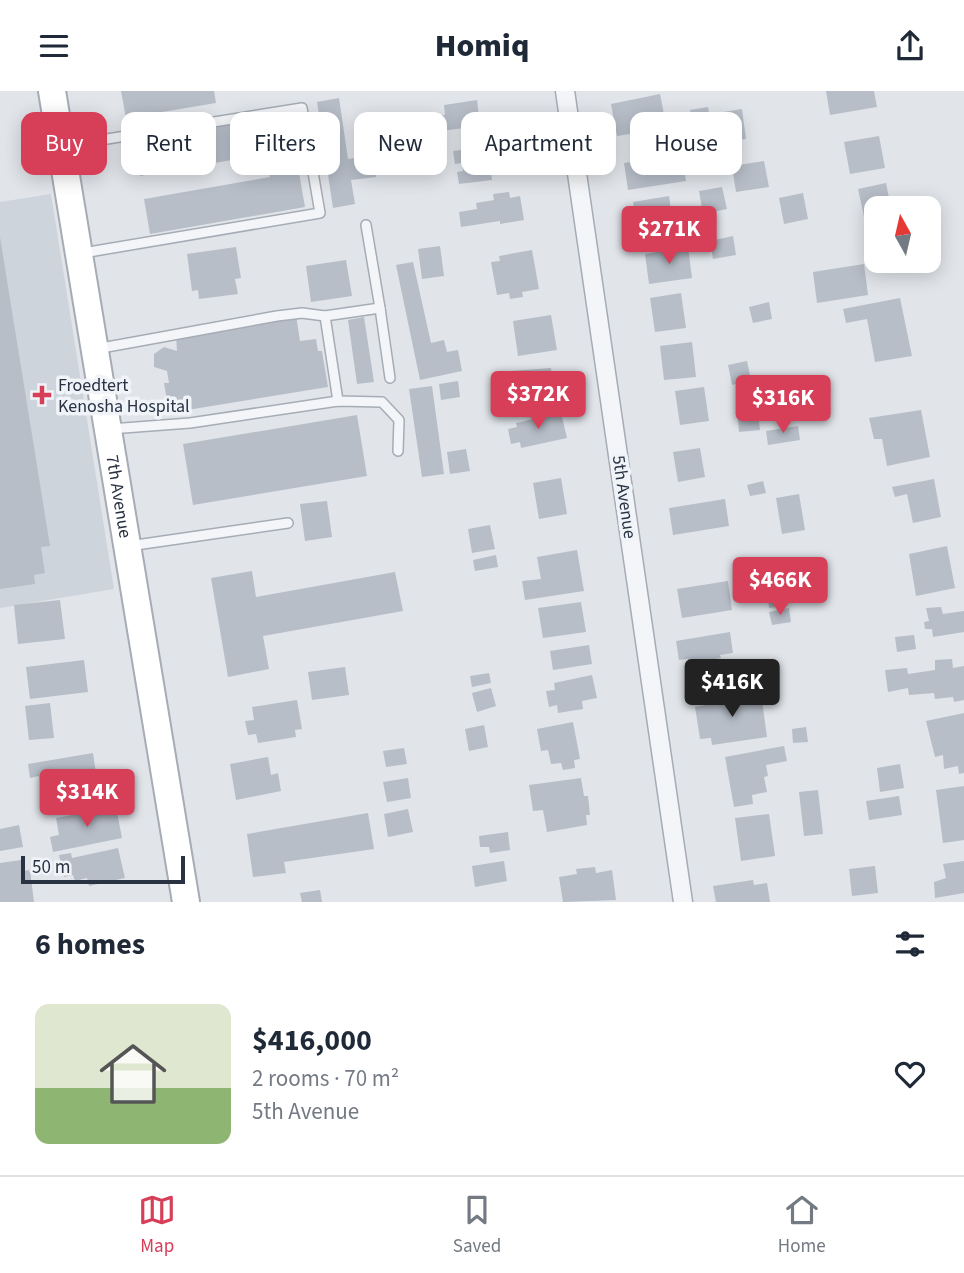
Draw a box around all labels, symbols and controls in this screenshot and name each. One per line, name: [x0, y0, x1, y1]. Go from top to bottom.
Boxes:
text: Homiq: [435, 23, 529, 69]
icon: menu: [35, 27, 73, 65]
icon: share: [891, 27, 929, 65]
chip: Buy: [21, 112, 107, 175]
chip: Rent: [121, 112, 216, 175]
chip: Filters: [230, 112, 340, 175]
chip: New: [354, 112, 447, 175]
chip: Apartment: [461, 112, 616, 175]
chip: House: [630, 112, 742, 175]
north arrow: [864, 196, 942, 273]
map controls: [864, 196, 941, 273]
pin: $271K: [620, 207, 718, 266]
text: $271K: [638, 212, 700, 245]
pin: $372K: [489, 371, 587, 431]
place label: Froedtert Kenosha Hospital: [58, 373, 190, 419]
pin: $316K: [734, 375, 832, 435]
text: $372K: [507, 377, 569, 410]
text: $316K: [752, 381, 814, 414]
marker: Froedtert Kenosha Hospital: [32, 385, 52, 405]
street label: 7th Avenue: [100, 453, 138, 540]
street label: 5th Avenue: [606, 454, 642, 540]
pin: $466K: [731, 557, 829, 617]
text: $466K: [749, 563, 811, 596]
pin: $416K: [683, 659, 781, 719]
text: $416K: [701, 665, 763, 698]
pin: $314K: [38, 769, 136, 829]
text: $314K: [56, 775, 118, 808]
scale bar: [21, 853, 186, 885]
text: 50 m: [32, 854, 70, 881]
text: 6 homes: [35, 923, 145, 966]
icon: filters: [891, 925, 929, 963]
text: $416,000: [252, 1019, 372, 1062]
icon: home: [91, 1032, 175, 1116]
icon: heart: [891, 1055, 929, 1093]
text: 2 rooms · 70 m²: [252, 1062, 399, 1095]
text: 5th Avenue: [252, 1095, 359, 1128]
tab: Map: [138, 1191, 176, 1260]
tab: Saved: [453, 1191, 501, 1260]
tab: Home: [778, 1191, 826, 1260]

